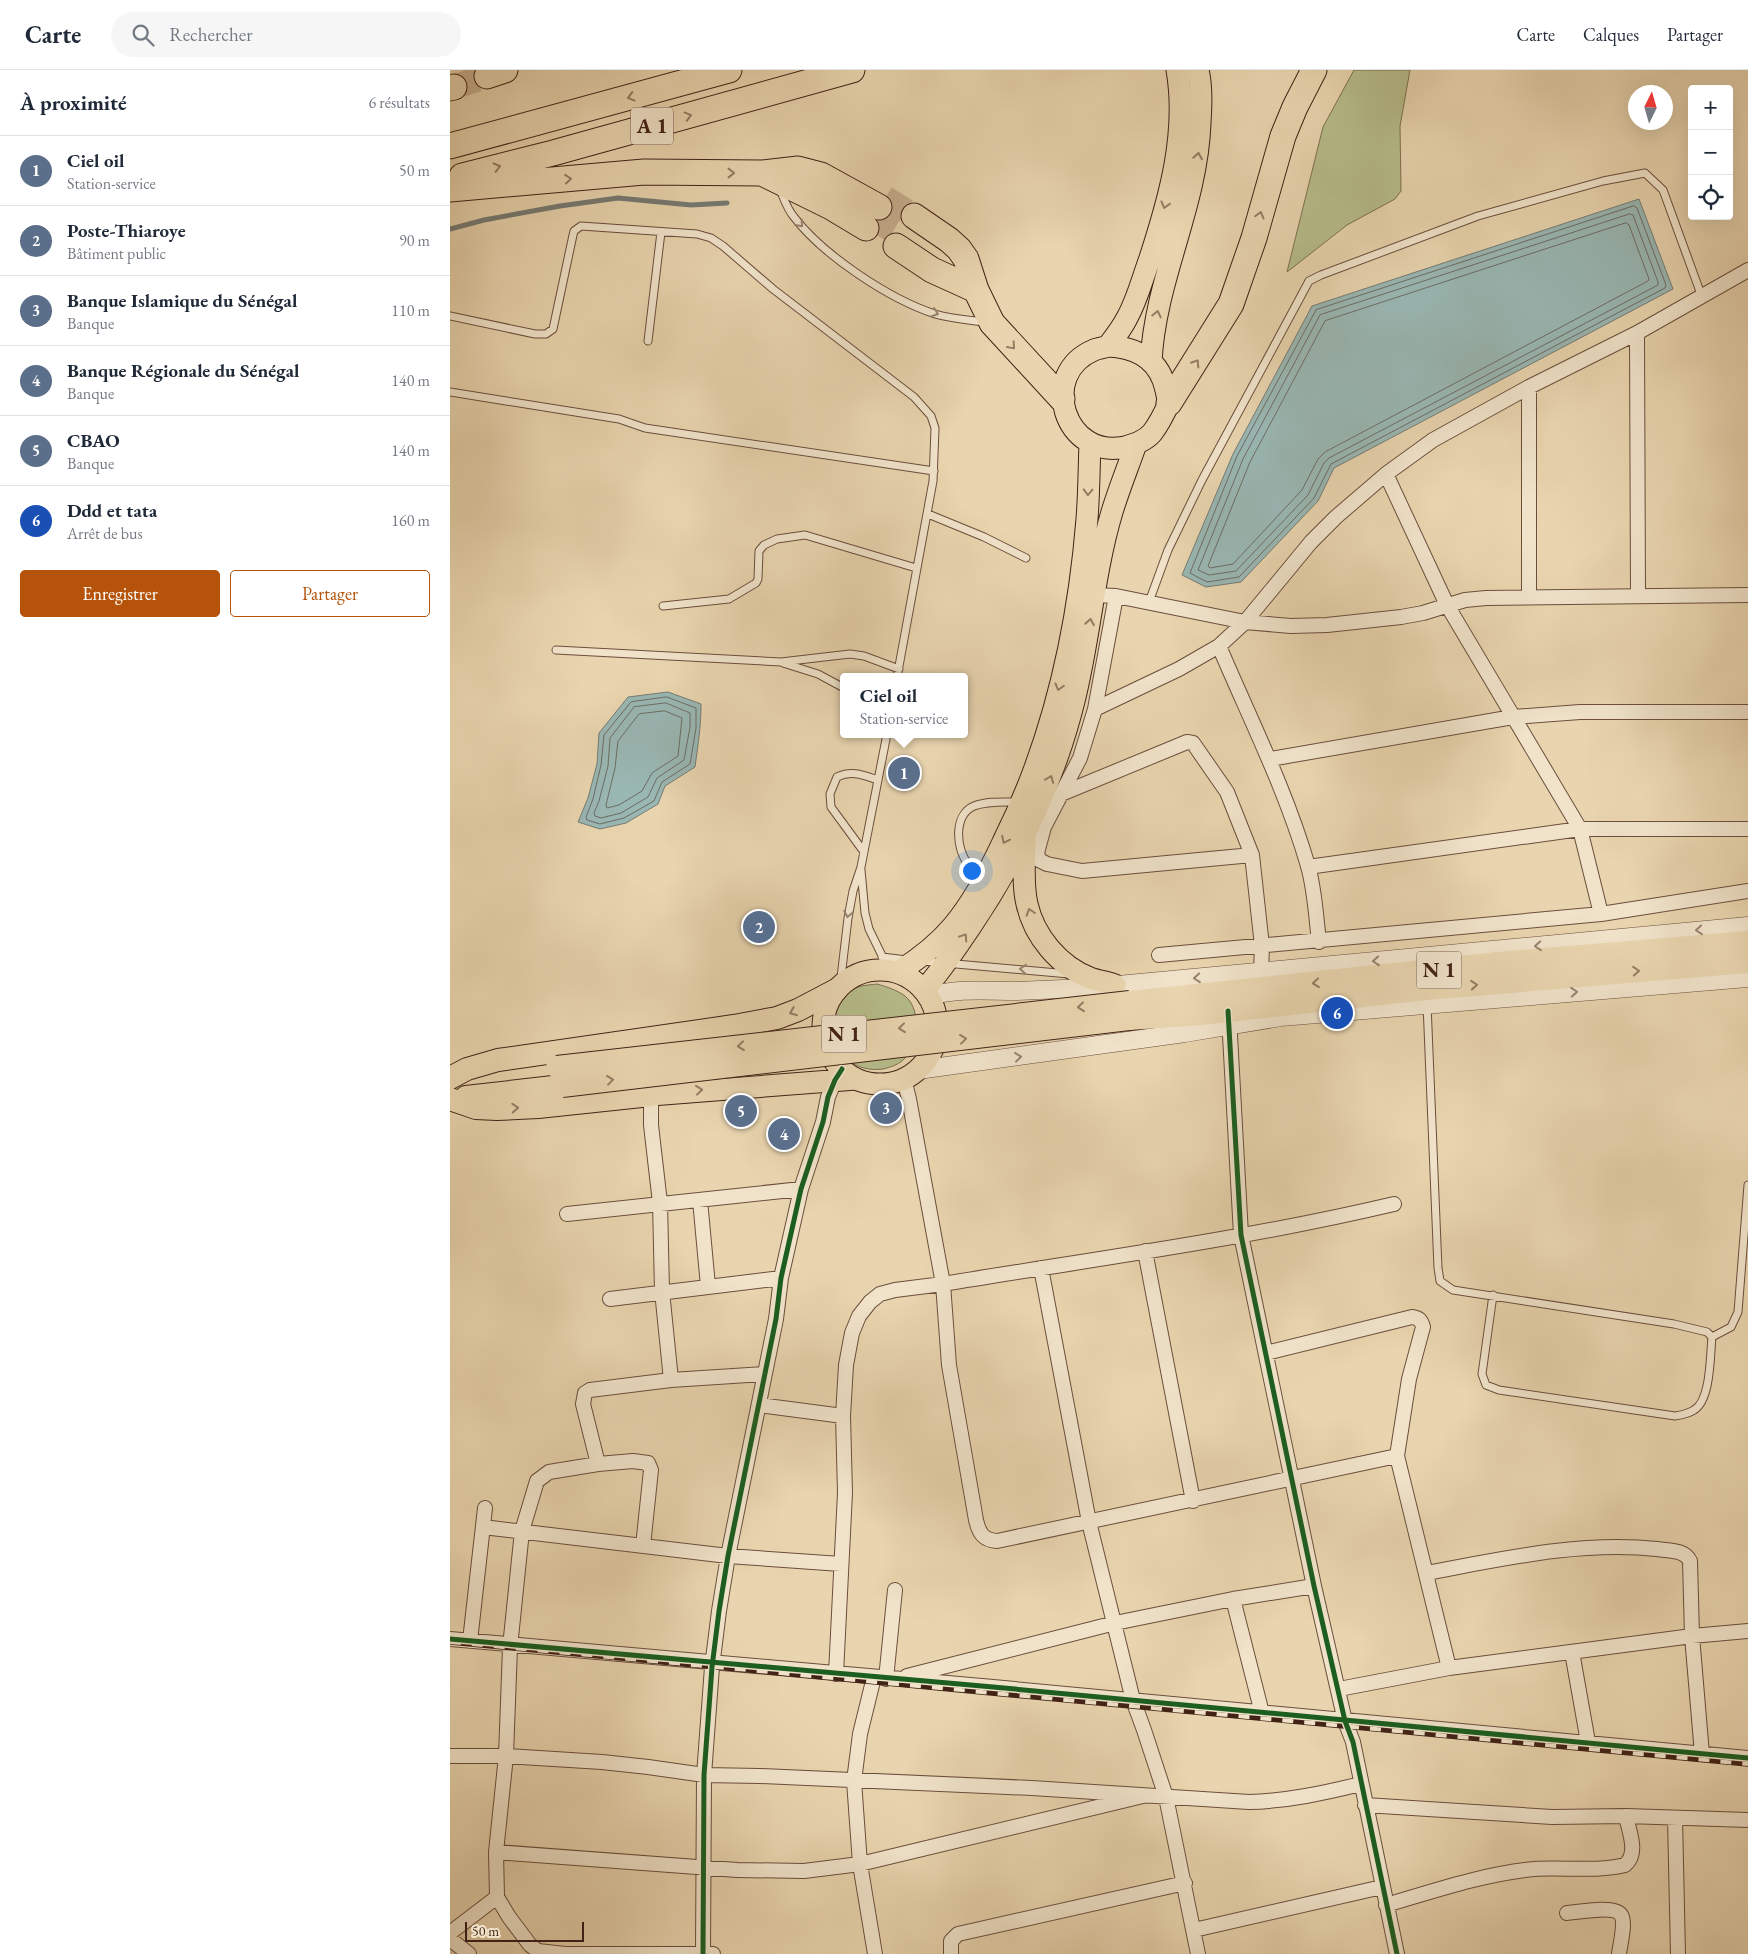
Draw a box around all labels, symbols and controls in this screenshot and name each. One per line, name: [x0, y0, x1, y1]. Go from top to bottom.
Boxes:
search box: [111, 12, 461, 57]
text: Carte: [25, 19, 81, 50]
icon: search: [129, 21, 157, 49]
text: Rechercher: [169, 22, 253, 47]
text: Carte: [1516, 23, 1555, 46]
text: Calques: [1583, 23, 1639, 46]
text: Partager: [1667, 23, 1723, 46]
north arrow: [1628, 85, 1673, 130]
map controls: [1688, 85, 1733, 220]
button: +: [1688, 85, 1733, 130]
text: À proximité: [20, 89, 127, 116]
one-way arrow: [627, 91, 636, 102]
text: 6 résultats: [368, 92, 430, 113]
road number: A 1: [631, 107, 673, 144]
one-way arrow: [684, 111, 692, 122]
button: −: [1688, 130, 1733, 175]
text: Ciel oil: [67, 148, 125, 173]
one-way arrow: [1192, 152, 1202, 161]
text: 1: [32, 160, 40, 181]
text: 50 m: [399, 160, 430, 181]
one-way arrow: [493, 162, 502, 173]
one-way arrow: [727, 168, 735, 178]
text: Station-service: [67, 173, 156, 194]
one-way arrow: [565, 174, 573, 185]
button: locate: [1688, 175, 1733, 220]
one-way arrow: [1160, 200, 1171, 209]
one-way arrow: [1254, 210, 1265, 219]
text: Poste-Thiaroye: [67, 218, 186, 243]
one-way arrow: [795, 219, 804, 228]
text: 2: [32, 230, 40, 251]
text: 90 m: [399, 230, 430, 251]
text: Bâtiment public: [67, 243, 166, 264]
text: Banque Islamique du Sénégal: [67, 288, 297, 313]
text: 3: [32, 300, 40, 321]
text: 110 m: [391, 300, 430, 321]
one-way arrow: [930, 307, 939, 317]
one-way arrow: [1151, 309, 1162, 318]
text: Banque: [67, 313, 114, 334]
one-way arrow: [1006, 340, 1015, 349]
text: Banque Régionale du Sénégal: [67, 358, 299, 383]
one-way arrow: [1190, 359, 1199, 368]
text: 4: [32, 370, 40, 391]
text: 140 m: [391, 370, 430, 391]
text: Banque: [67, 383, 114, 404]
text: CBAO: [67, 428, 120, 453]
text: 5: [32, 440, 40, 461]
text: 140 m: [391, 440, 430, 461]
text: Banque: [67, 453, 114, 474]
one-way arrow: [1083, 488, 1093, 496]
text: Ddd et tata: [67, 498, 157, 523]
text: 6: [32, 510, 40, 531]
text: 160 m: [391, 510, 430, 531]
text: Arrêt de bus: [67, 523, 143, 544]
button: Enregistrer: [20, 570, 220, 617]
button: Partager: [230, 570, 430, 617]
one-way arrow: [1085, 618, 1095, 627]
popup: [840, 673, 968, 738]
text: Ciel oil: [860, 683, 917, 708]
one-way arrow: [1054, 683, 1065, 692]
text: Station-service: [860, 708, 948, 729]
pin: 1: [888, 754, 920, 792]
one-way arrow: [1044, 775, 1054, 784]
one-way arrow: [1001, 835, 1011, 844]
your location: [959, 858, 985, 884]
pin: 2: [743, 908, 775, 946]
one-way arrow: [1026, 908, 1036, 917]
one-way arrow: [844, 910, 854, 919]
one-way arrow: [1695, 924, 1703, 935]
one-way arrow: [958, 933, 967, 943]
one-way arrow: [1533, 940, 1541, 951]
road number: N 1: [1416, 952, 1462, 988]
one-way arrow: [1372, 956, 1380, 967]
one-way arrow: [1019, 964, 1027, 975]
one-way arrow: [1632, 966, 1640, 977]
one-way arrow: [1192, 972, 1200, 983]
one-way arrow: [1312, 977, 1320, 988]
one-way arrow: [1470, 980, 1478, 991]
one-way arrow: [1570, 987, 1578, 998]
pin: 6: [1321, 994, 1353, 1032]
one-way arrow: [1077, 1001, 1085, 1012]
one-way arrow: [789, 1006, 797, 1016]
road number: N 1: [822, 1016, 866, 1052]
one-way arrow: [898, 1022, 906, 1033]
one-way arrow: [959, 1034, 967, 1045]
one-way arrow: [736, 1040, 744, 1051]
one-way arrow: [1015, 1052, 1023, 1063]
one-way arrow: [606, 1075, 614, 1086]
one-way arrow: [696, 1085, 704, 1096]
pin: 3: [870, 1089, 902, 1127]
pin: 5: [725, 1092, 757, 1130]
one-way arrow: [511, 1103, 519, 1114]
pin: 4: [768, 1115, 800, 1153]
scale bar: [465, 1919, 584, 1942]
text: 50 m: [472, 1922, 499, 1940]

